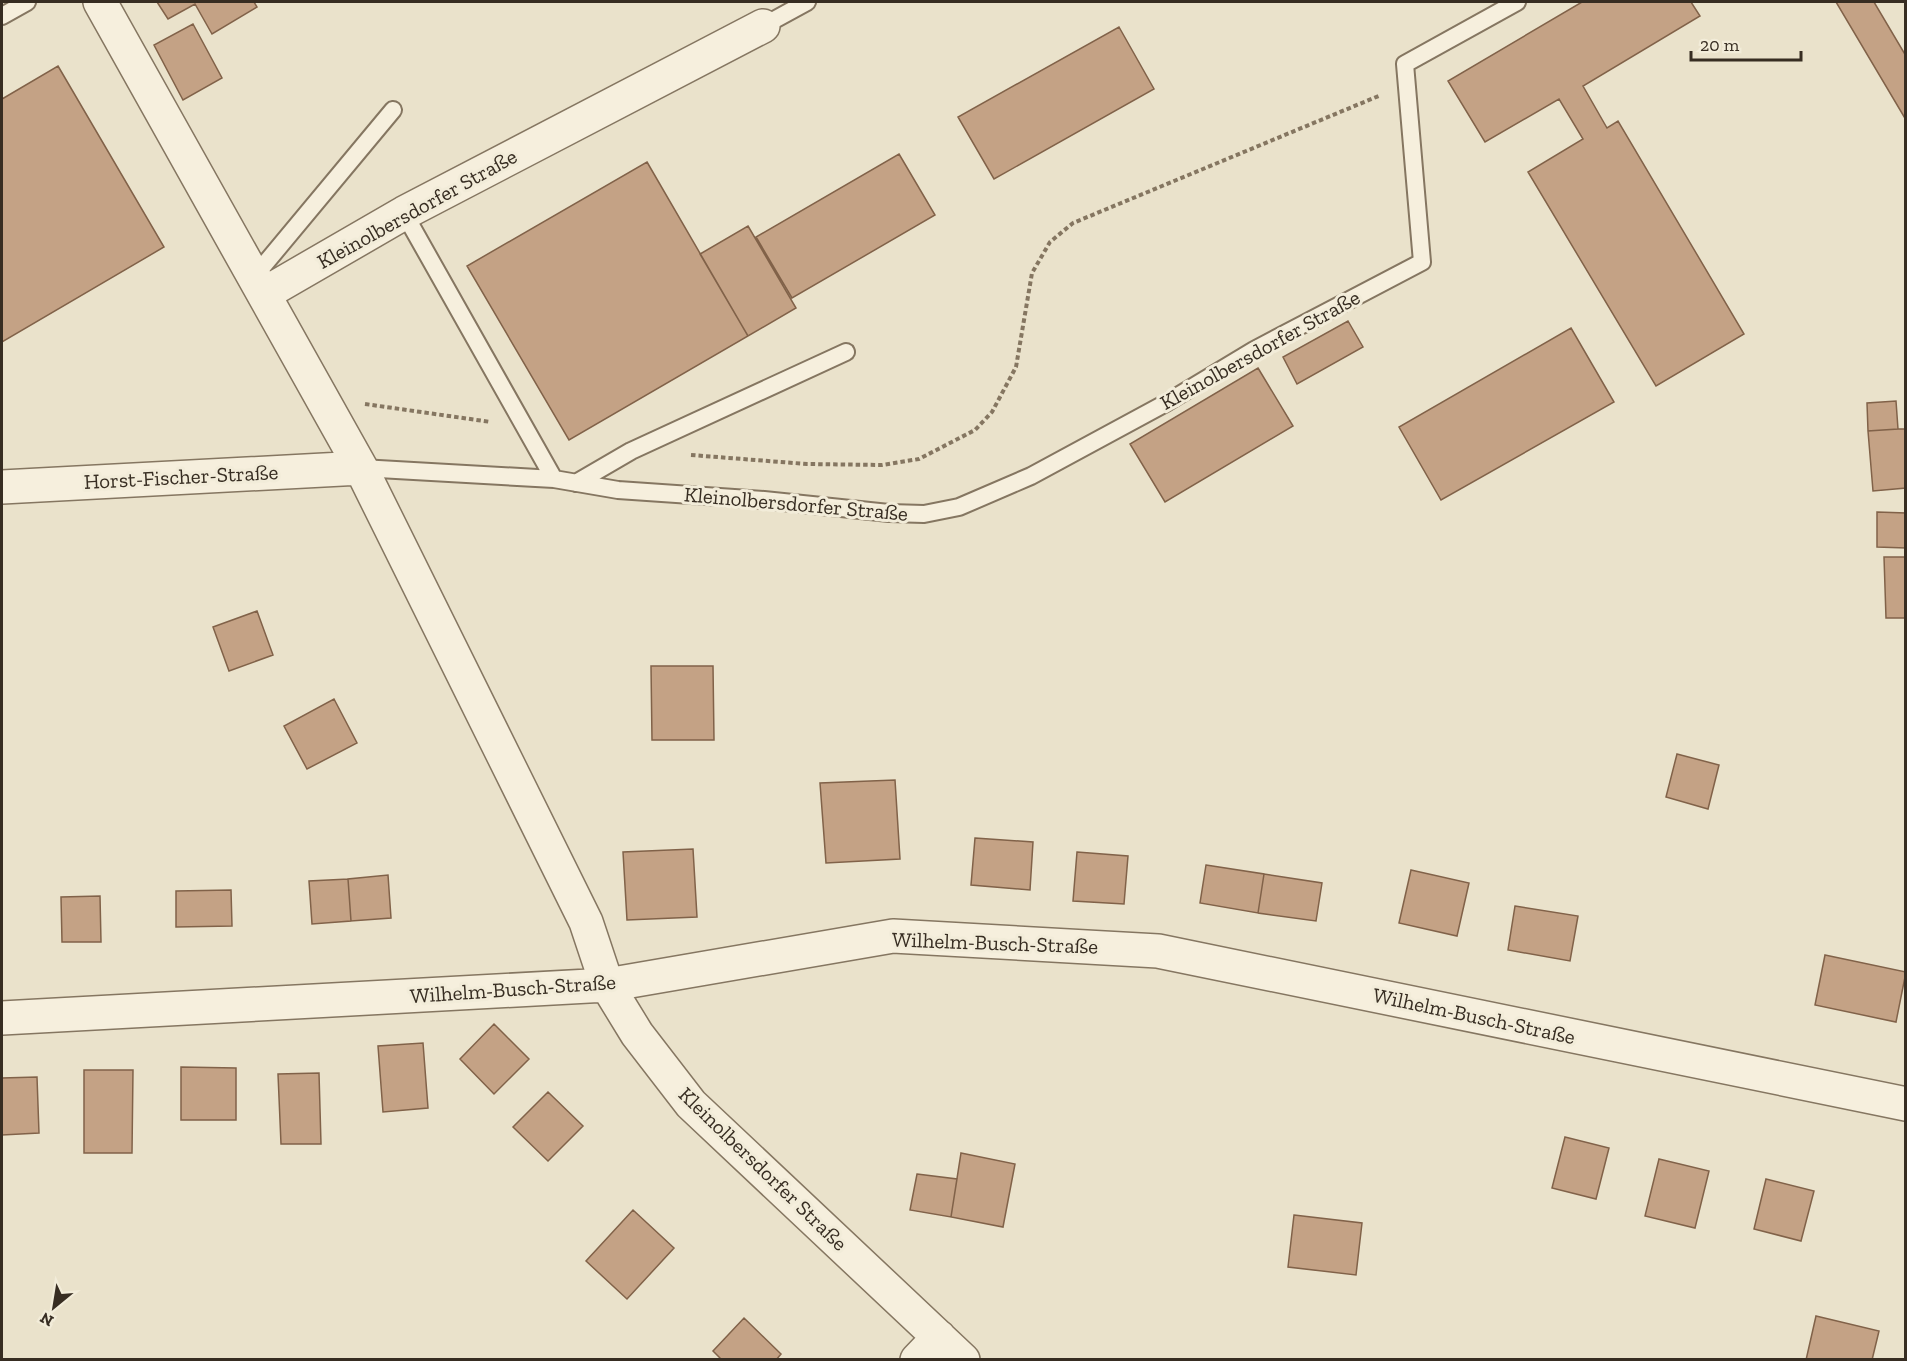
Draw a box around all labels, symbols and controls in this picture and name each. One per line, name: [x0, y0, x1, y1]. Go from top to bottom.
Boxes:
scale bar: [1691, 24, 1800, 62]
text: 20 m: [1700, 34, 1740, 56]
street label: Kleinolbersdorfer Straße: [312, 143, 521, 274]
street label: Kleinolbersdorfer Straße: [1155, 284, 1364, 415]
street label: Horst-Fischer-Straße: [83, 459, 279, 494]
street label: Kleinolbersdorfer Straße: [683, 481, 909, 526]
street label: Wilhelm-Busch-Straße: [891, 926, 1099, 959]
street label: Wilhelm-Busch-Straße: [409, 969, 617, 1008]
street label: Wilhelm-Busch-Straße: [1371, 982, 1578, 1049]
street label: Kleinolbersdorfer Straße: [674, 1082, 853, 1256]
north arrow: [24, 1277, 84, 1337]
text: N: [37, 1308, 57, 1331]

